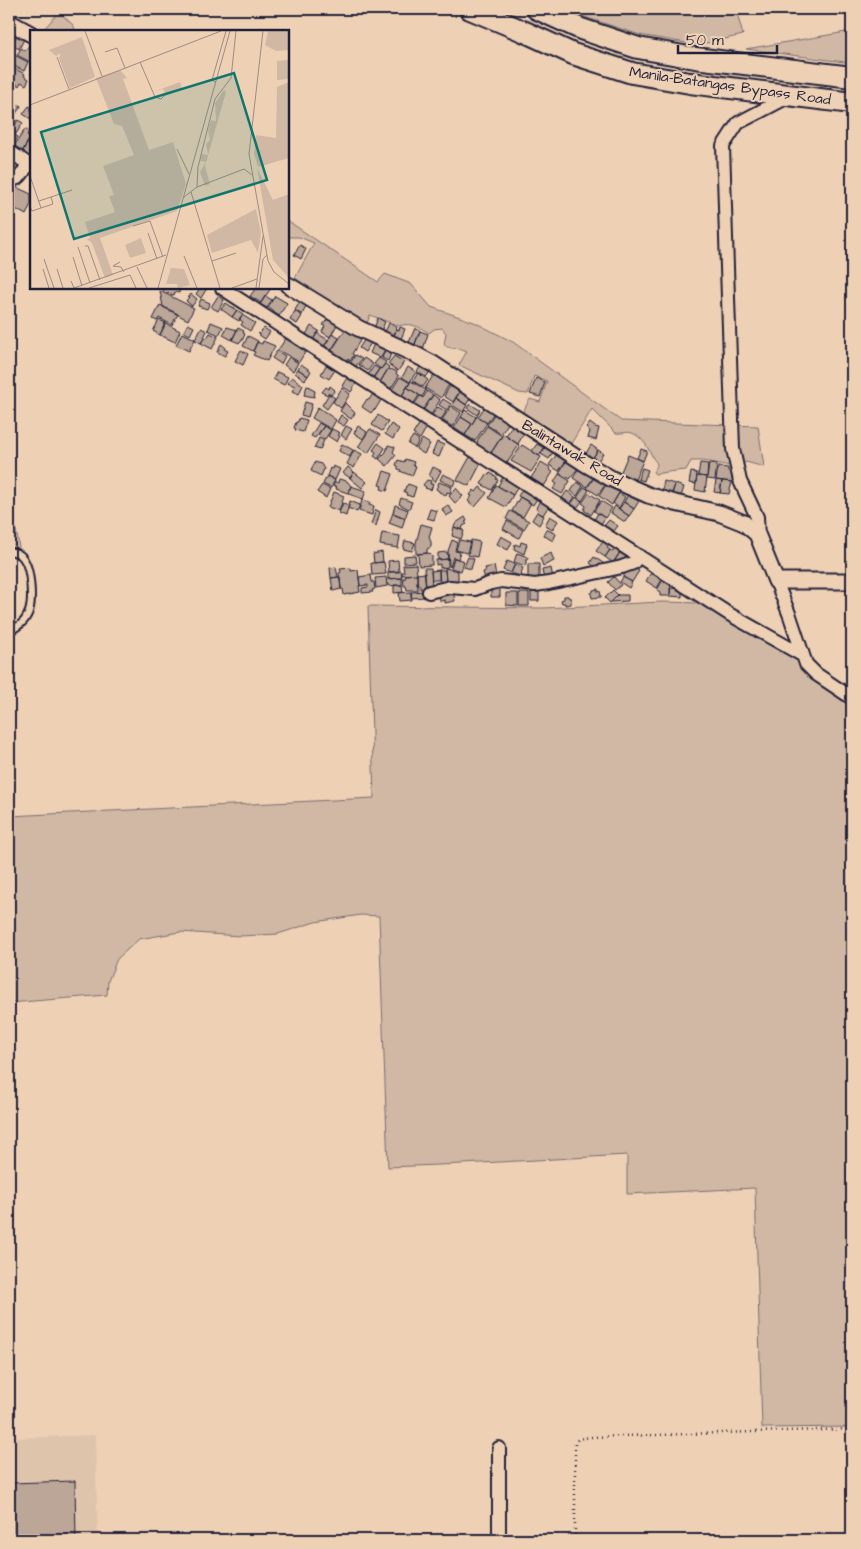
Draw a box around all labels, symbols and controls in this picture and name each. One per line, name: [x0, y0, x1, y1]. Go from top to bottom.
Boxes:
scale bar: [678, 22, 777, 54]
inset map: [30, 30, 289, 289]
text: 50 m: [686, 30, 724, 51]
street label: Manila-Batangas Bypass Road: [628, 61, 832, 112]
street label: Balintawak Road: [518, 415, 626, 491]

